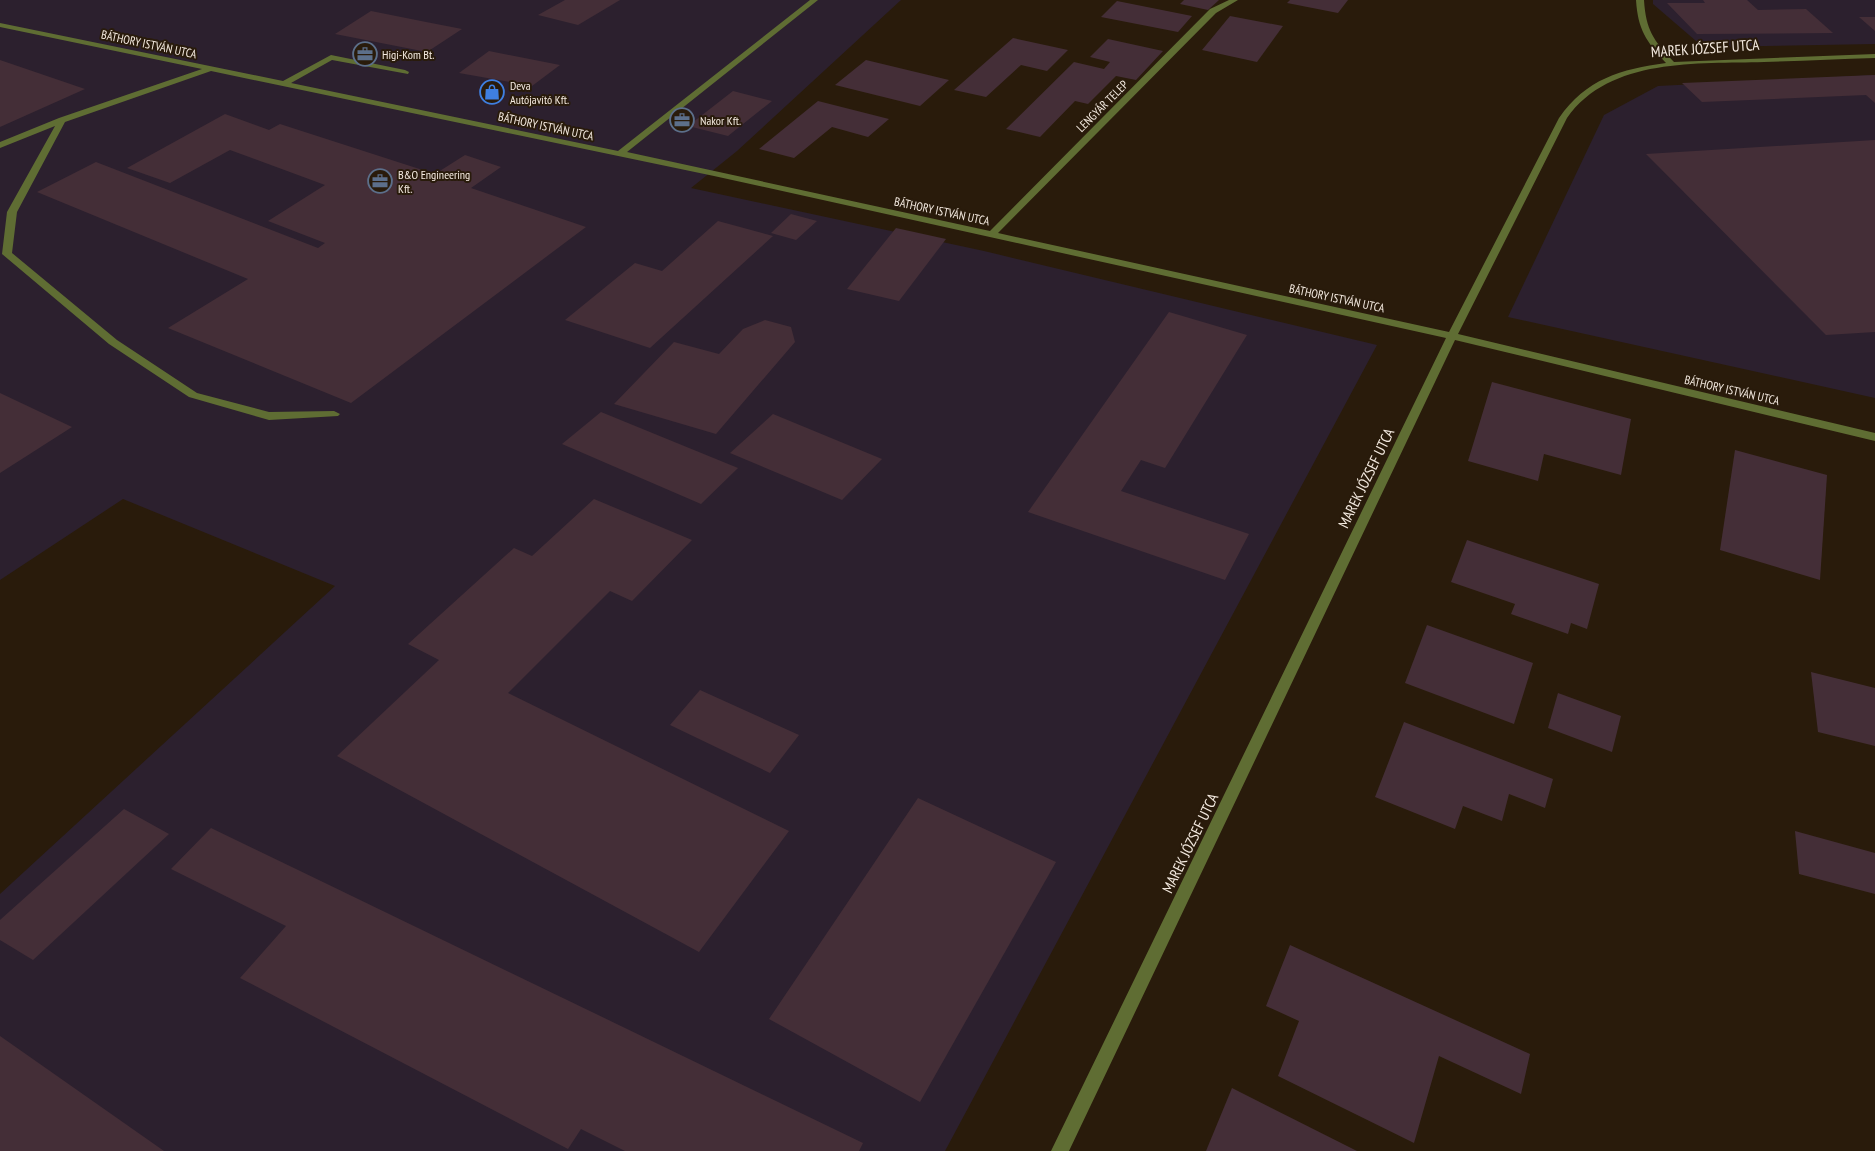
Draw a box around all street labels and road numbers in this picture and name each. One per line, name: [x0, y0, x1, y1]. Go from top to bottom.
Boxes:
street label: BÁTHORY ISTVÁN UTCA: [100, 27, 198, 61]
street label: MAREK JÓZSEF UTCA: [1650, 35, 1761, 61]
street label: LENGYÁR TELEP: [1073, 77, 1131, 135]
street label: BÁTHORY ISTVÁN UTCA: [497, 109, 595, 143]
street label: BÁTHORY ISTVÁN UTCA: [893, 194, 991, 228]
street label: BÁTHORY ISTVÁN UTCA: [1288, 281, 1386, 315]
street label: BÁTHORY ISTVÁN UTCA: [1683, 372, 1781, 408]
street label: MAREK JÓZSEF UTCA: [1334, 424, 1399, 531]
street label: MAREK JÓZSEF UTCA: [1158, 789, 1223, 896]

